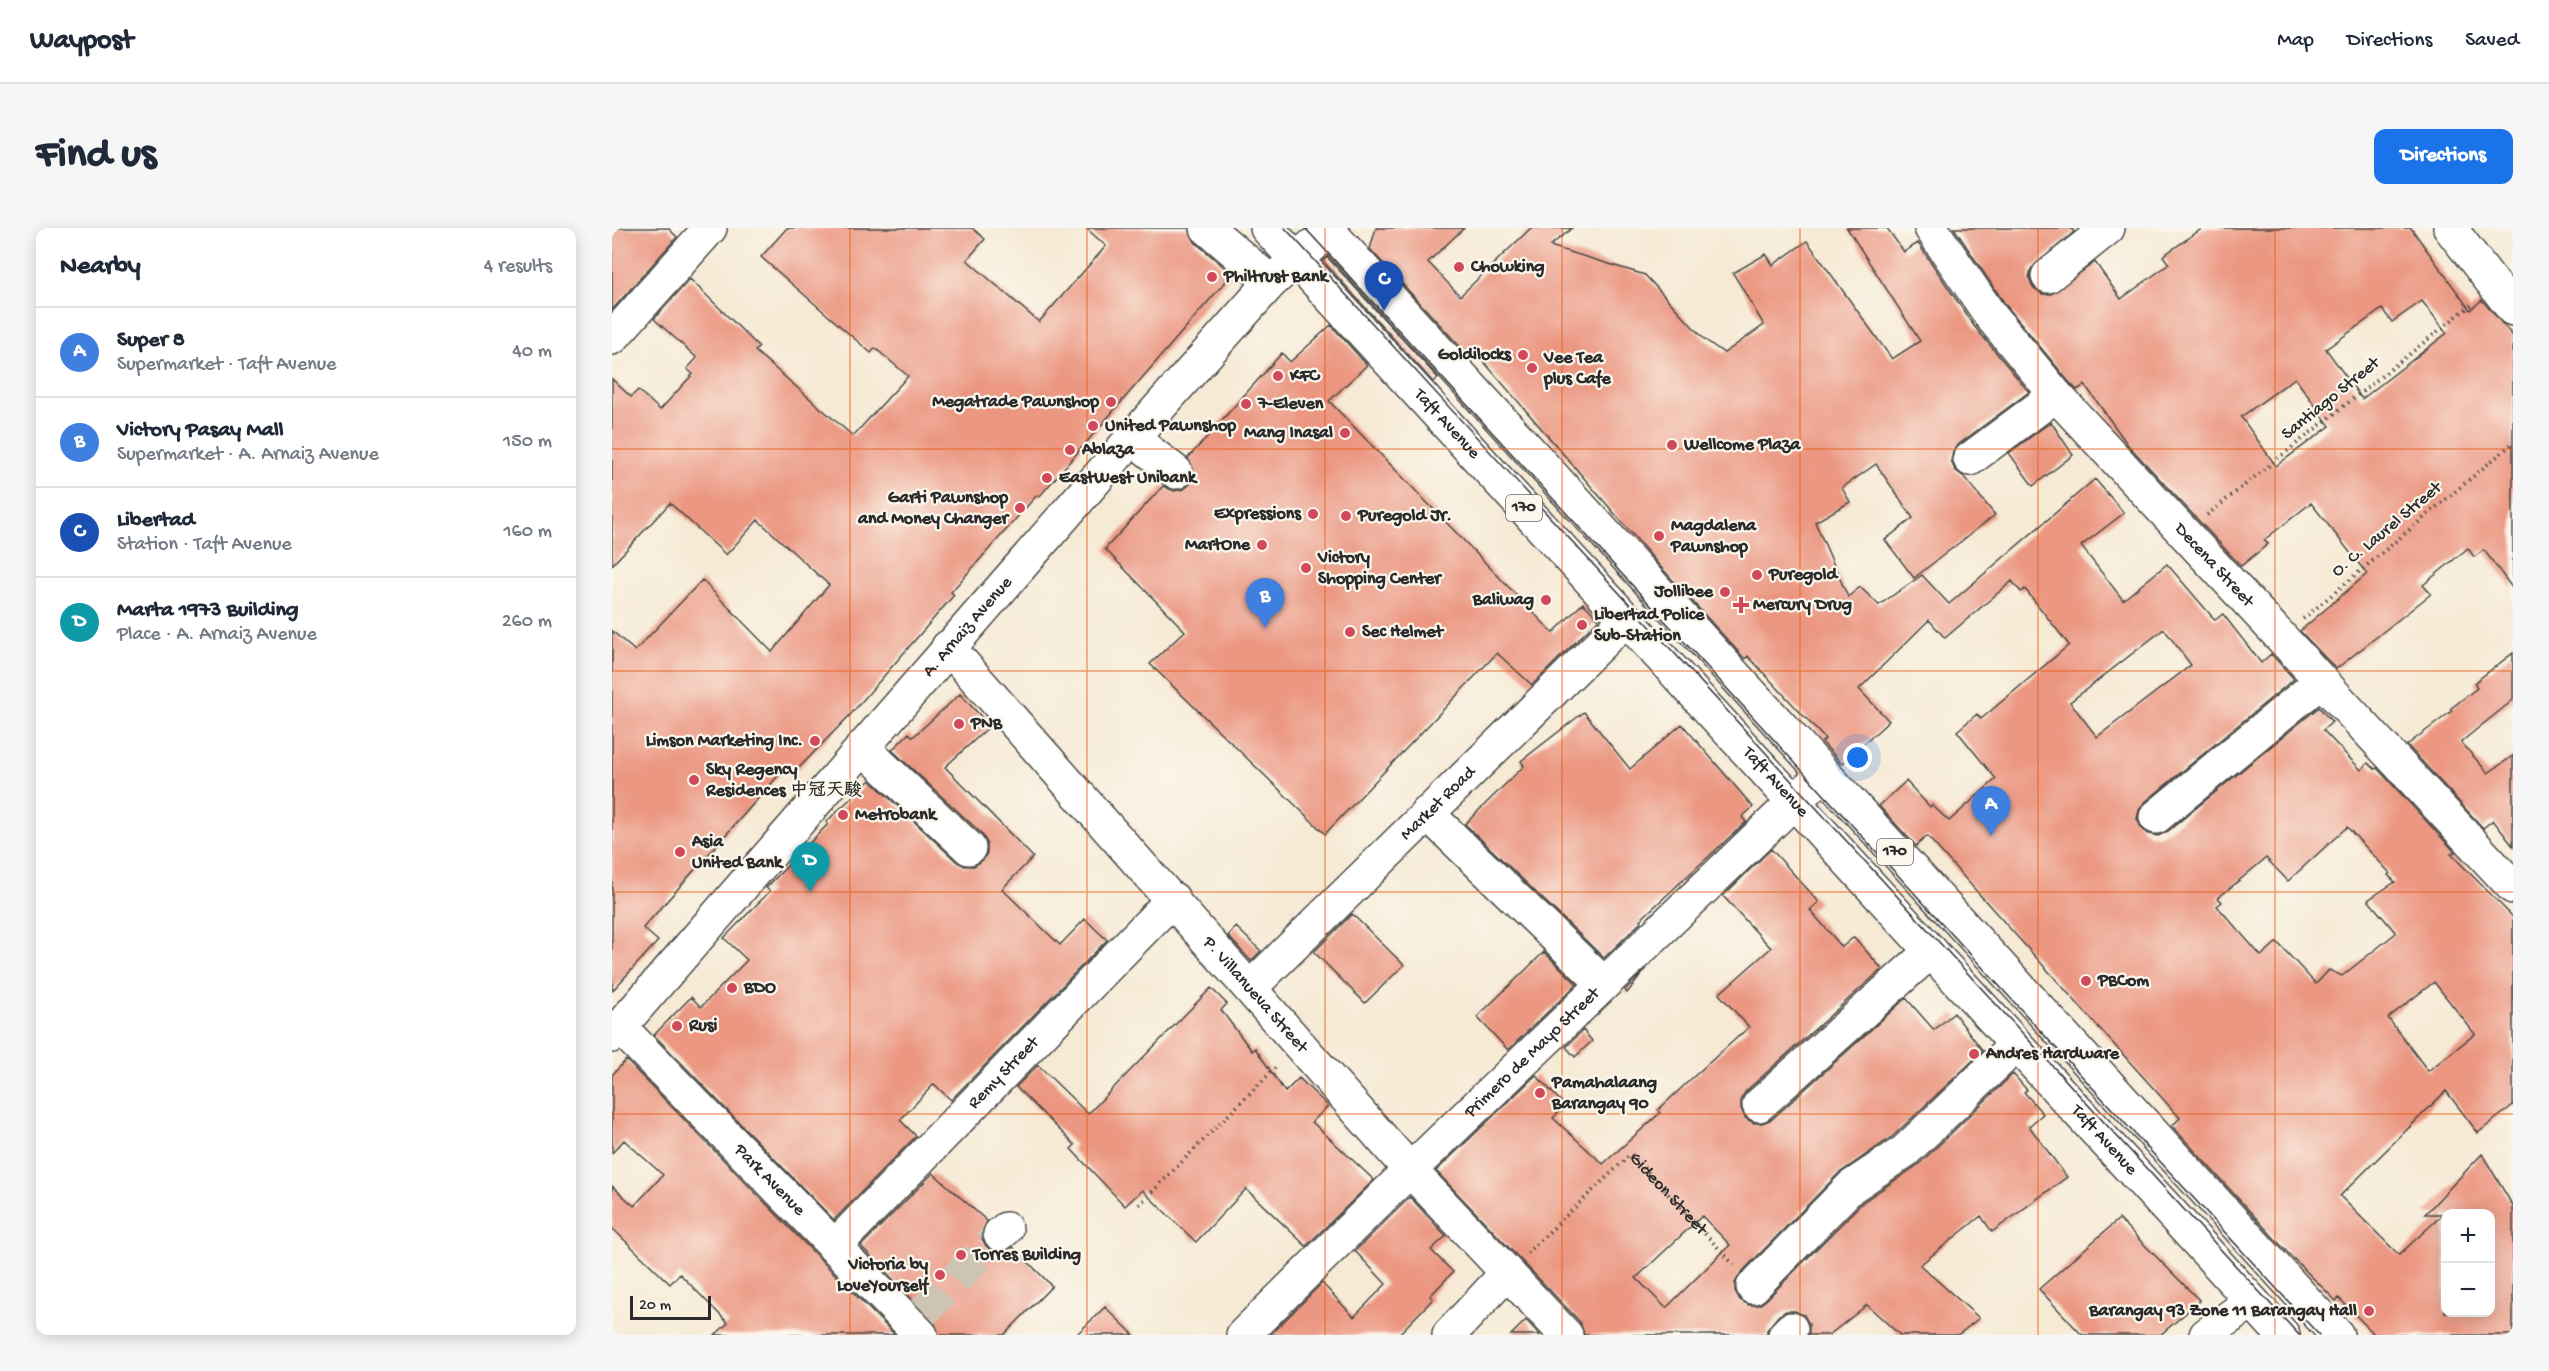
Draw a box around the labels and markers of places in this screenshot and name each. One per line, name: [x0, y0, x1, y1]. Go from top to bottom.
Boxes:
place label: Chowking: [1470, 257, 1544, 278]
marker: Chowking: [1452, 260, 1466, 274]
pin: C: [1364, 262, 1404, 311]
place label: Philtrust Bank: [1223, 267, 1330, 288]
marker: Philtrust Bank: [1205, 270, 1219, 284]
place label: Goldilocks: [1438, 345, 1512, 366]
marker: Goldilocks: [1516, 348, 1530, 362]
place label: Vee Tea plus Cafe: [1543, 348, 1611, 390]
marker: Vee Tea plus Cafe: [1525, 361, 1539, 375]
place label: KFC: [1289, 366, 1321, 387]
marker: KFC: [1271, 369, 1285, 383]
place label: Megatrade Pawnshop: [932, 392, 1099, 413]
place label: 7-Eleven: [1257, 394, 1324, 415]
marker: Megatrade Pawnshop: [1104, 395, 1118, 409]
marker: 7-Eleven: [1239, 397, 1253, 411]
place label: United Pawnshop: [1105, 416, 1236, 437]
marker: United Pawnshop: [1086, 419, 1100, 433]
place label: Mang Inasal: [1244, 423, 1333, 444]
marker: Mang Inasal: [1338, 426, 1352, 440]
place label: Wellcome Plaza: [1683, 435, 1801, 456]
marker: Wellcome Plaza: [1665, 438, 1679, 452]
place label: Ablaza: [1081, 440, 1135, 461]
marker: Ablaza: [1063, 443, 1077, 457]
place label: EastWest Unibank: [1059, 468, 1198, 489]
marker: EastWest Unibank: [1040, 471, 1054, 485]
place label: Garti Pawnshop and Money Changer: [857, 488, 1011, 530]
marker: Garti Pawnshop and Money Changer: [1013, 501, 1027, 515]
place label: Expressions: [1214, 504, 1302, 525]
place label: Puregold Jr.: [1357, 506, 1452, 527]
marker: Expressions: [1306, 507, 1320, 521]
marker: Puregold Jr.: [1339, 509, 1353, 523]
place label: Magdalena Pawnshop: [1670, 516, 1757, 558]
marker: Magdalena Pawnshop: [1652, 529, 1666, 543]
place label: MartOne: [1185, 535, 1251, 556]
marker: MartOne: [1255, 538, 1269, 552]
place label: Victory Shopping Center: [1317, 548, 1443, 590]
marker: Victory Shopping Center: [1299, 561, 1313, 575]
place label: Puregold: [1768, 565, 1840, 586]
marker: Puregold: [1750, 568, 1764, 582]
pin: B: [1246, 578, 1284, 628]
place label: Jollibee: [1653, 582, 1714, 603]
marker: Jollibee: [1718, 585, 1732, 599]
place label: Baliwag: [1472, 590, 1534, 611]
marker: Baliwag: [1539, 593, 1553, 607]
place label: Mercury Drug: [1753, 595, 1852, 616]
marker: Mercury Drug: [1734, 598, 1748, 612]
place label: Libertad Police Sub-Station: [1594, 605, 1705, 647]
marker: Libertad Police Sub-Station: [1575, 618, 1589, 632]
place label: Sec Helmet: [1362, 622, 1445, 643]
marker: Sec Helmet: [1343, 625, 1357, 639]
place label: PNB: [970, 714, 1003, 735]
marker: PNB: [952, 717, 966, 731]
place label: Limson Marketing Inc.: [646, 731, 803, 752]
marker: Limson Marketing Inc.: [808, 734, 822, 748]
place label: Sky Regency Residences 中冠天駿: [705, 760, 862, 802]
marker: Sky Regency Residences 中冠天駿: [687, 773, 701, 787]
pin: A: [1972, 786, 2010, 836]
place label: Metrobank: [855, 805, 938, 826]
marker: Metrobank: [836, 808, 850, 822]
place label: Asia United Bank: [691, 832, 784, 874]
pin: D: [790, 842, 830, 892]
marker: Asia United Bank: [673, 845, 687, 859]
place label: PBCom: [2097, 971, 2149, 992]
marker: PBCom: [2079, 974, 2093, 988]
place label: BDO: [743, 978, 776, 999]
marker: BDO: [725, 981, 739, 995]
place label: Rusi: [688, 1016, 718, 1037]
marker: Rusi: [670, 1019, 684, 1033]
place label: Andres Hardware: [1985, 1044, 2120, 1065]
marker: Andres Hardware: [1967, 1047, 1981, 1061]
place label: Pamahalaang Barangay 90: [1551, 1073, 1657, 1115]
marker: Pamahalaang Barangay 90: [1533, 1086, 1547, 1100]
place label: Torres Building: [971, 1245, 1081, 1266]
marker: Torres Building: [954, 1248, 968, 1262]
place label: Victoria by LoveYourself: [837, 1255, 929, 1297]
marker: Victoria by LoveYourself: [933, 1268, 947, 1282]
place label: Barangay 93 Zone 11 Barangay Hall: [2088, 1301, 2357, 1322]
marker: Barangay 93 Zone 11 Barangay Hall: [2362, 1304, 2376, 1318]

